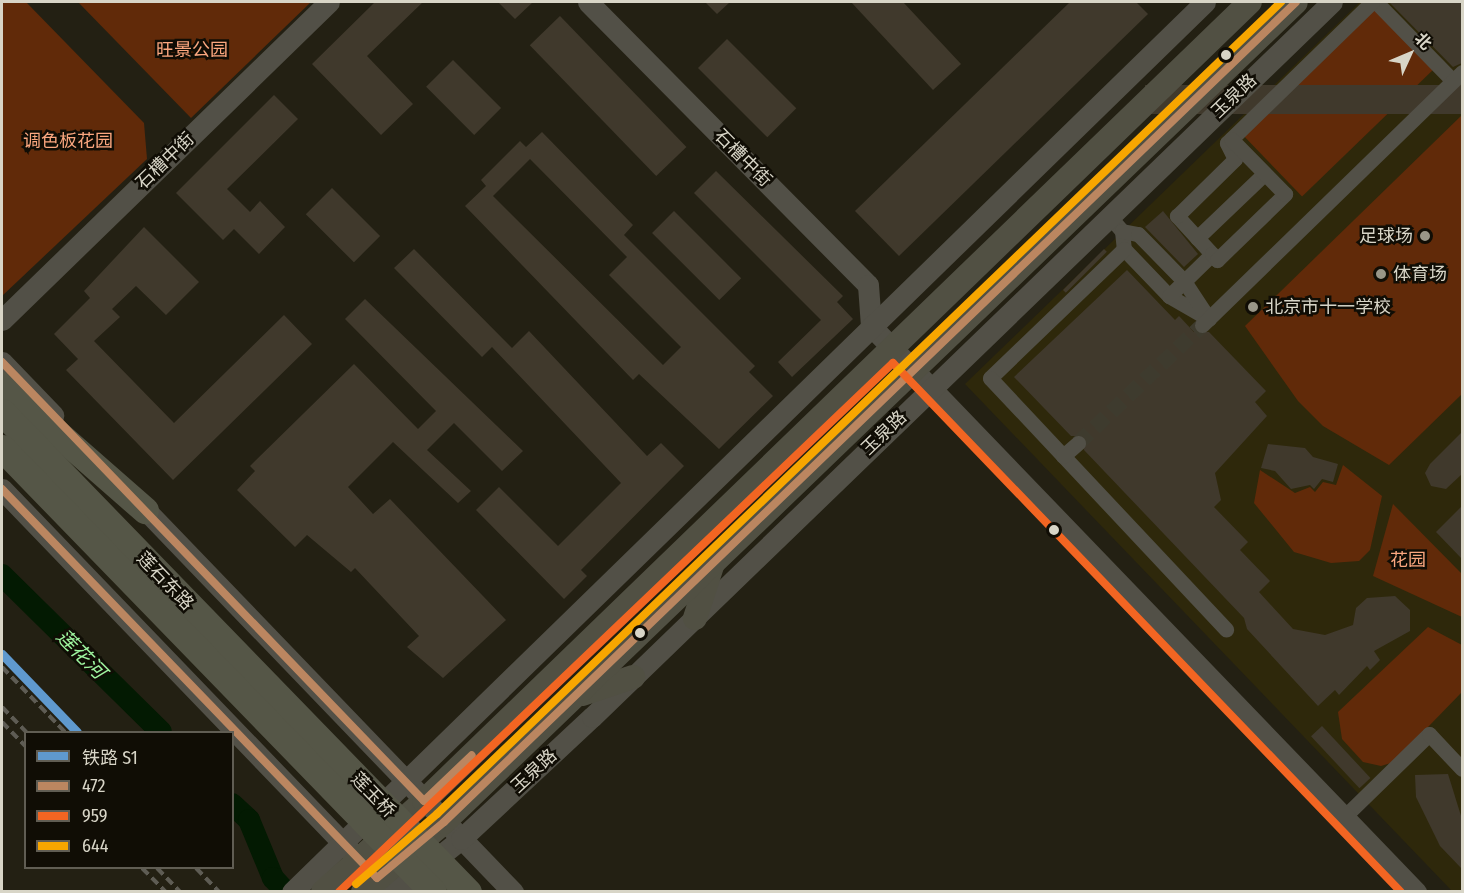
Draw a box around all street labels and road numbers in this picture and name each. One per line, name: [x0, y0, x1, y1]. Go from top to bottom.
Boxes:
street label: 玉泉路: [1207, 69, 1261, 123]
street label: 石槽中街: [710, 125, 776, 191]
street label: 石槽中街: [132, 128, 198, 194]
street label: 玉泉路: [857, 406, 911, 460]
street label: 莲石东路: [132, 548, 198, 614]
street label: 玉泉路: [507, 745, 561, 797]
street label: 莲玉桥: [346, 768, 400, 822]

